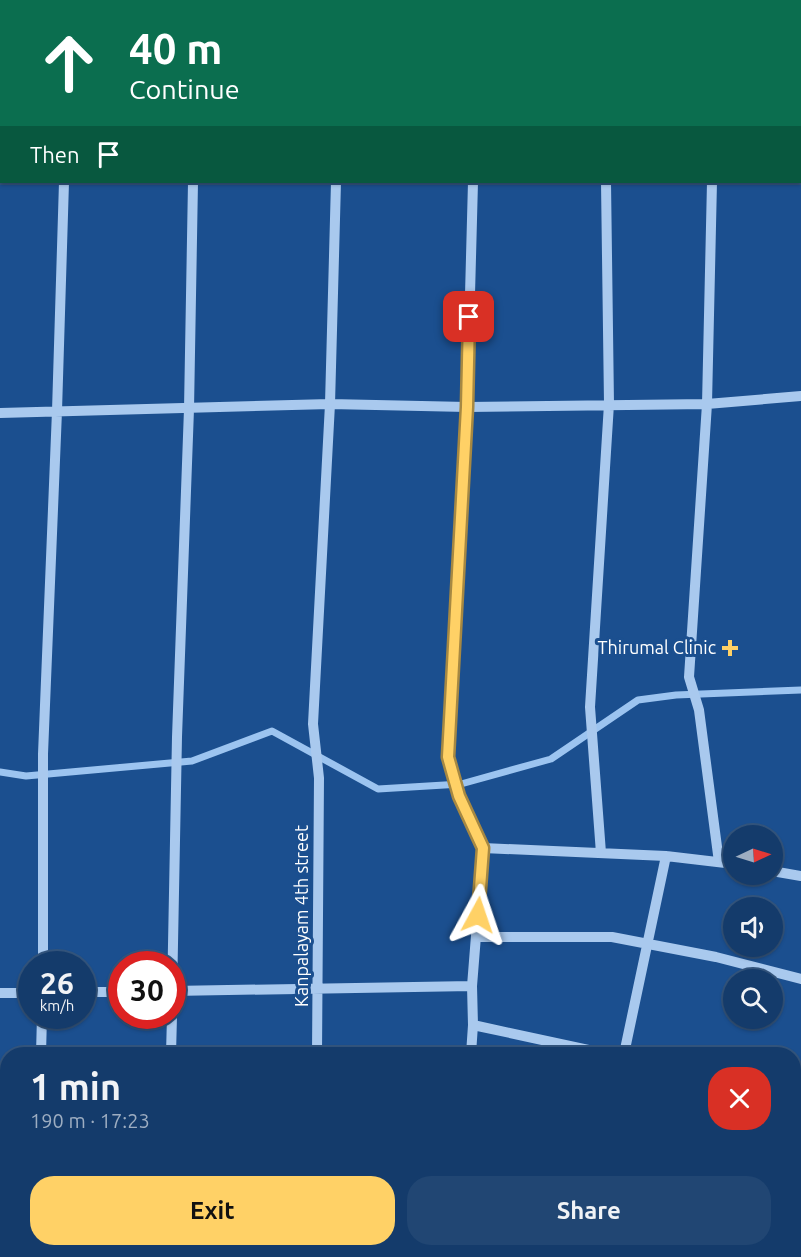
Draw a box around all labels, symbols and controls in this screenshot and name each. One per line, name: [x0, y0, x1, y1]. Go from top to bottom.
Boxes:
icon: ahead: [30, 24, 108, 102]
text: 40 m: [129, 25, 223, 72]
text: Continue: [129, 74, 240, 104]
icon: arrive: [92, 138, 125, 171]
text: Then: [30, 142, 80, 167]
pin: [443, 291, 494, 342]
icon: arrive: [452, 300, 485, 333]
place label: Thirumal Clinic: [597, 637, 716, 657]
marker: Thirumal Clinic: [721, 639, 739, 657]
street label: Kanpalayam 4th street: [291, 825, 311, 1007]
north arrow: [723, 825, 783, 885]
map controls: [723, 825, 783, 1029]
position arrow: [446, 883, 510, 947]
button: sound: [723, 897, 783, 957]
speed limit sign: 30: [108, 951, 186, 1029]
text: 26: [40, 966, 74, 1000]
button: search: [723, 969, 783, 1029]
text: km/h: [40, 997, 74, 1014]
text: 1 min: [30, 1066, 121, 1107]
button: close: [708, 1067, 771, 1130]
text: 190 m · 17:23: [30, 1109, 150, 1132]
button: Exit: [30, 1176, 395, 1245]
button: Share: [407, 1176, 771, 1245]

